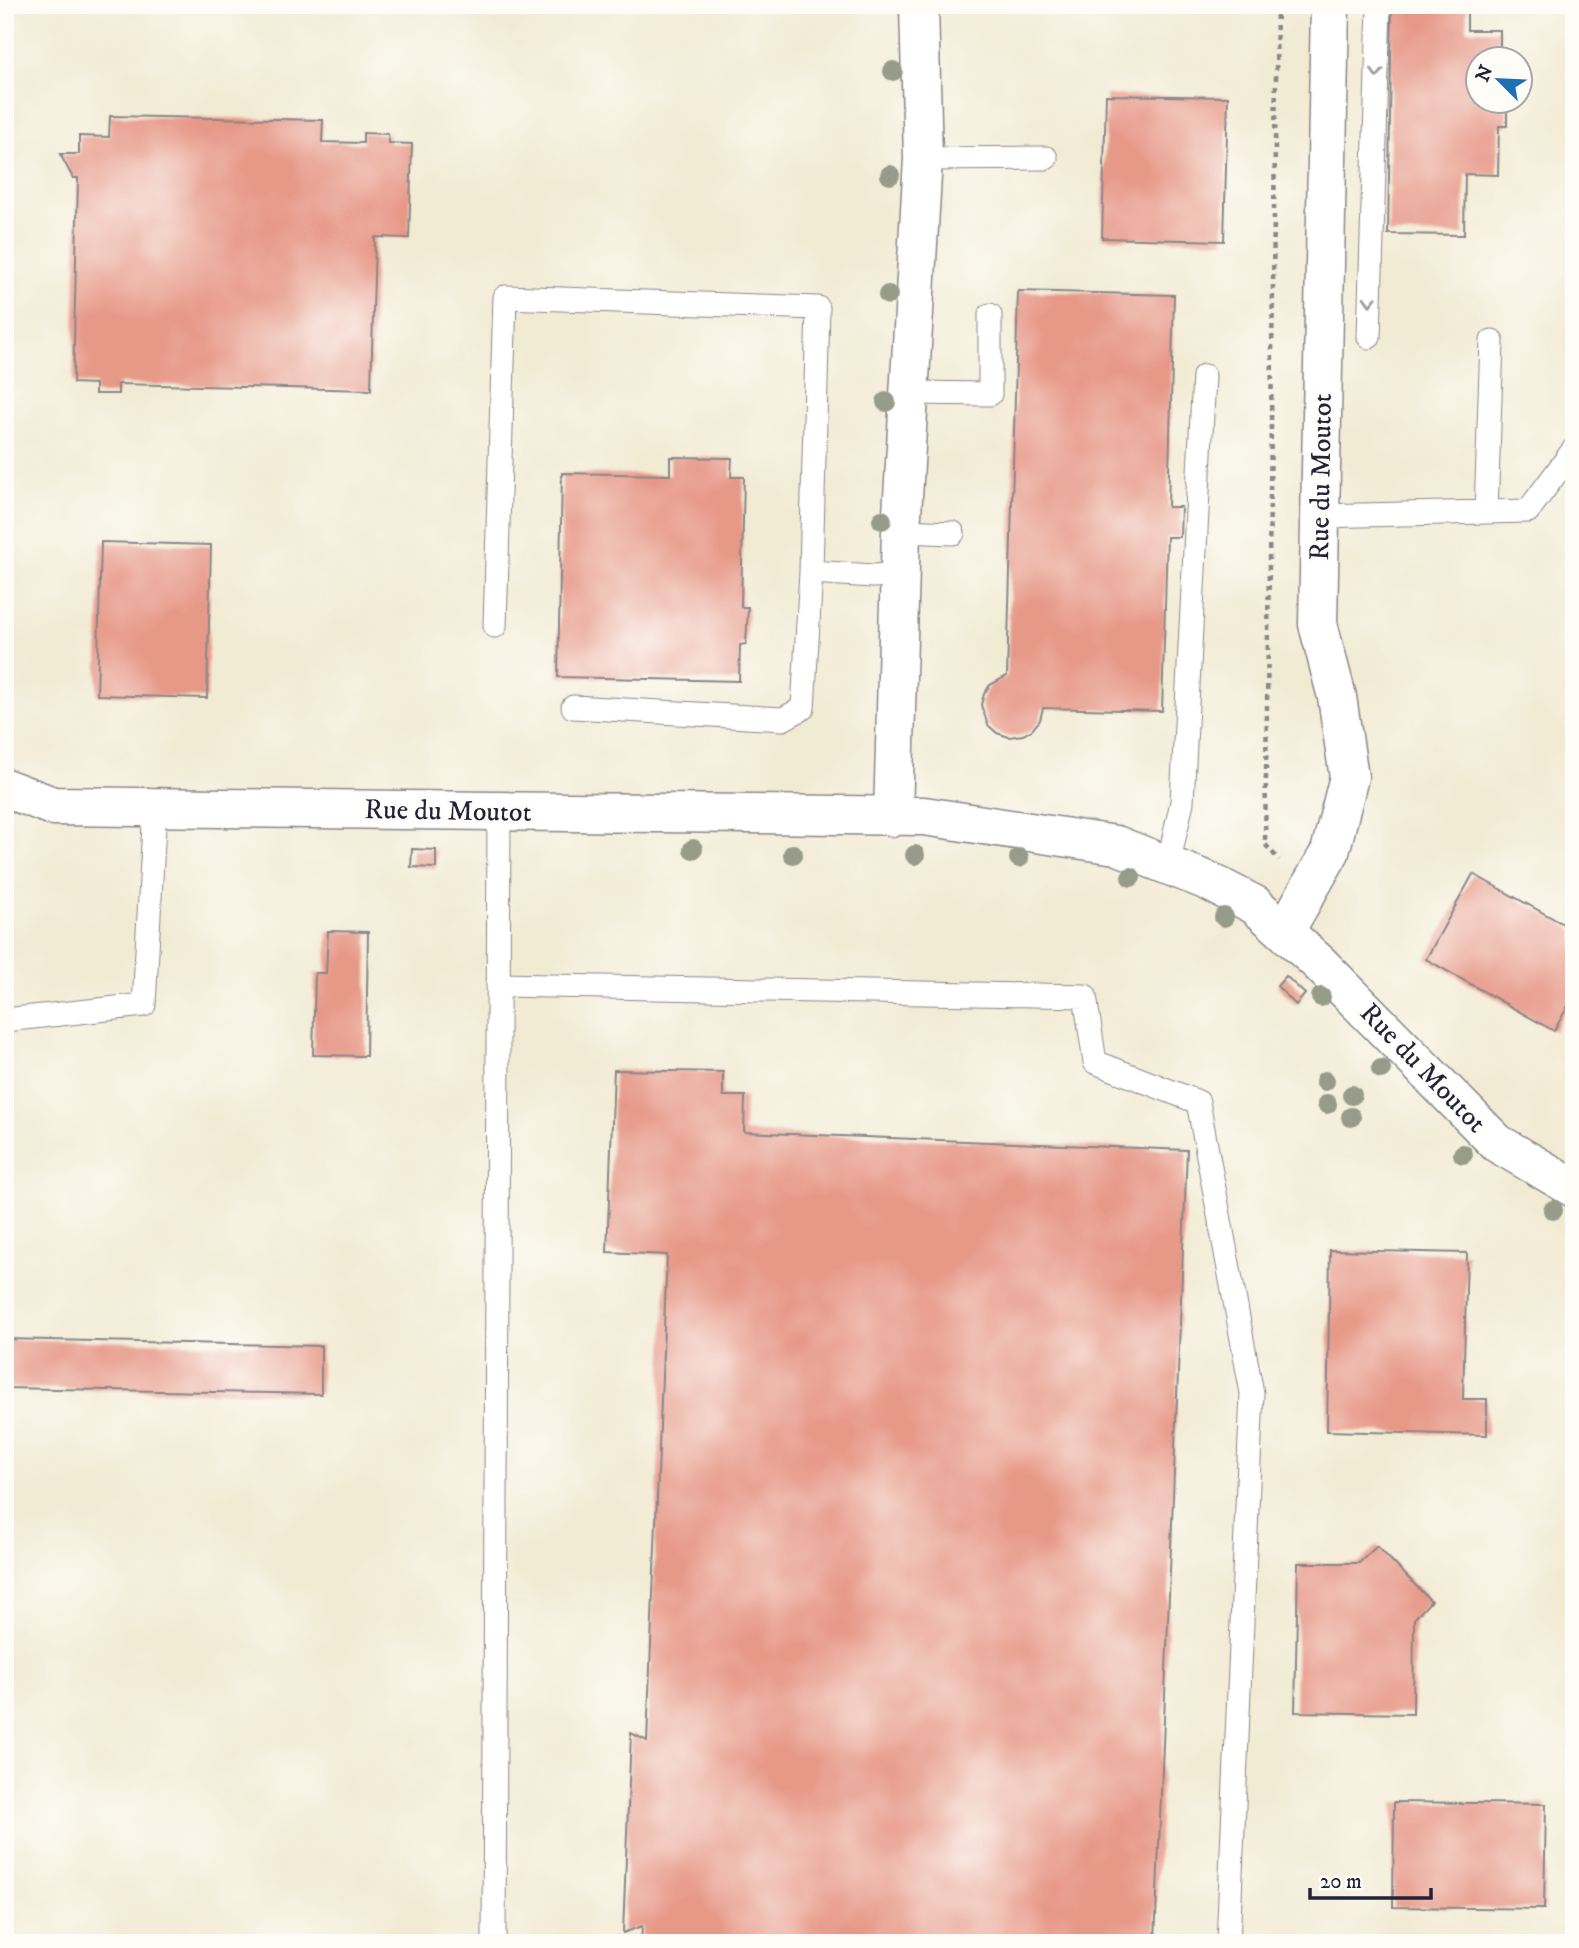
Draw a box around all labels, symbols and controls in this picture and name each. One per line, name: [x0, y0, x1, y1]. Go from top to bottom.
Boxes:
north arrow: [1464, 46, 1534, 116]
text: N: [1471, 62, 1499, 86]
one-way arrow: [1370, 68, 1385, 79]
one-way arrow: [1363, 296, 1378, 307]
street label: Rue du Moutot: [1302, 393, 1340, 561]
street label: Rue du Moutot: [364, 792, 532, 830]
street label: Rue du Moutot: [1352, 996, 1494, 1140]
scale bar: [1310, 1857, 1430, 1901]
text: 20 m: [1320, 1869, 1362, 1895]

